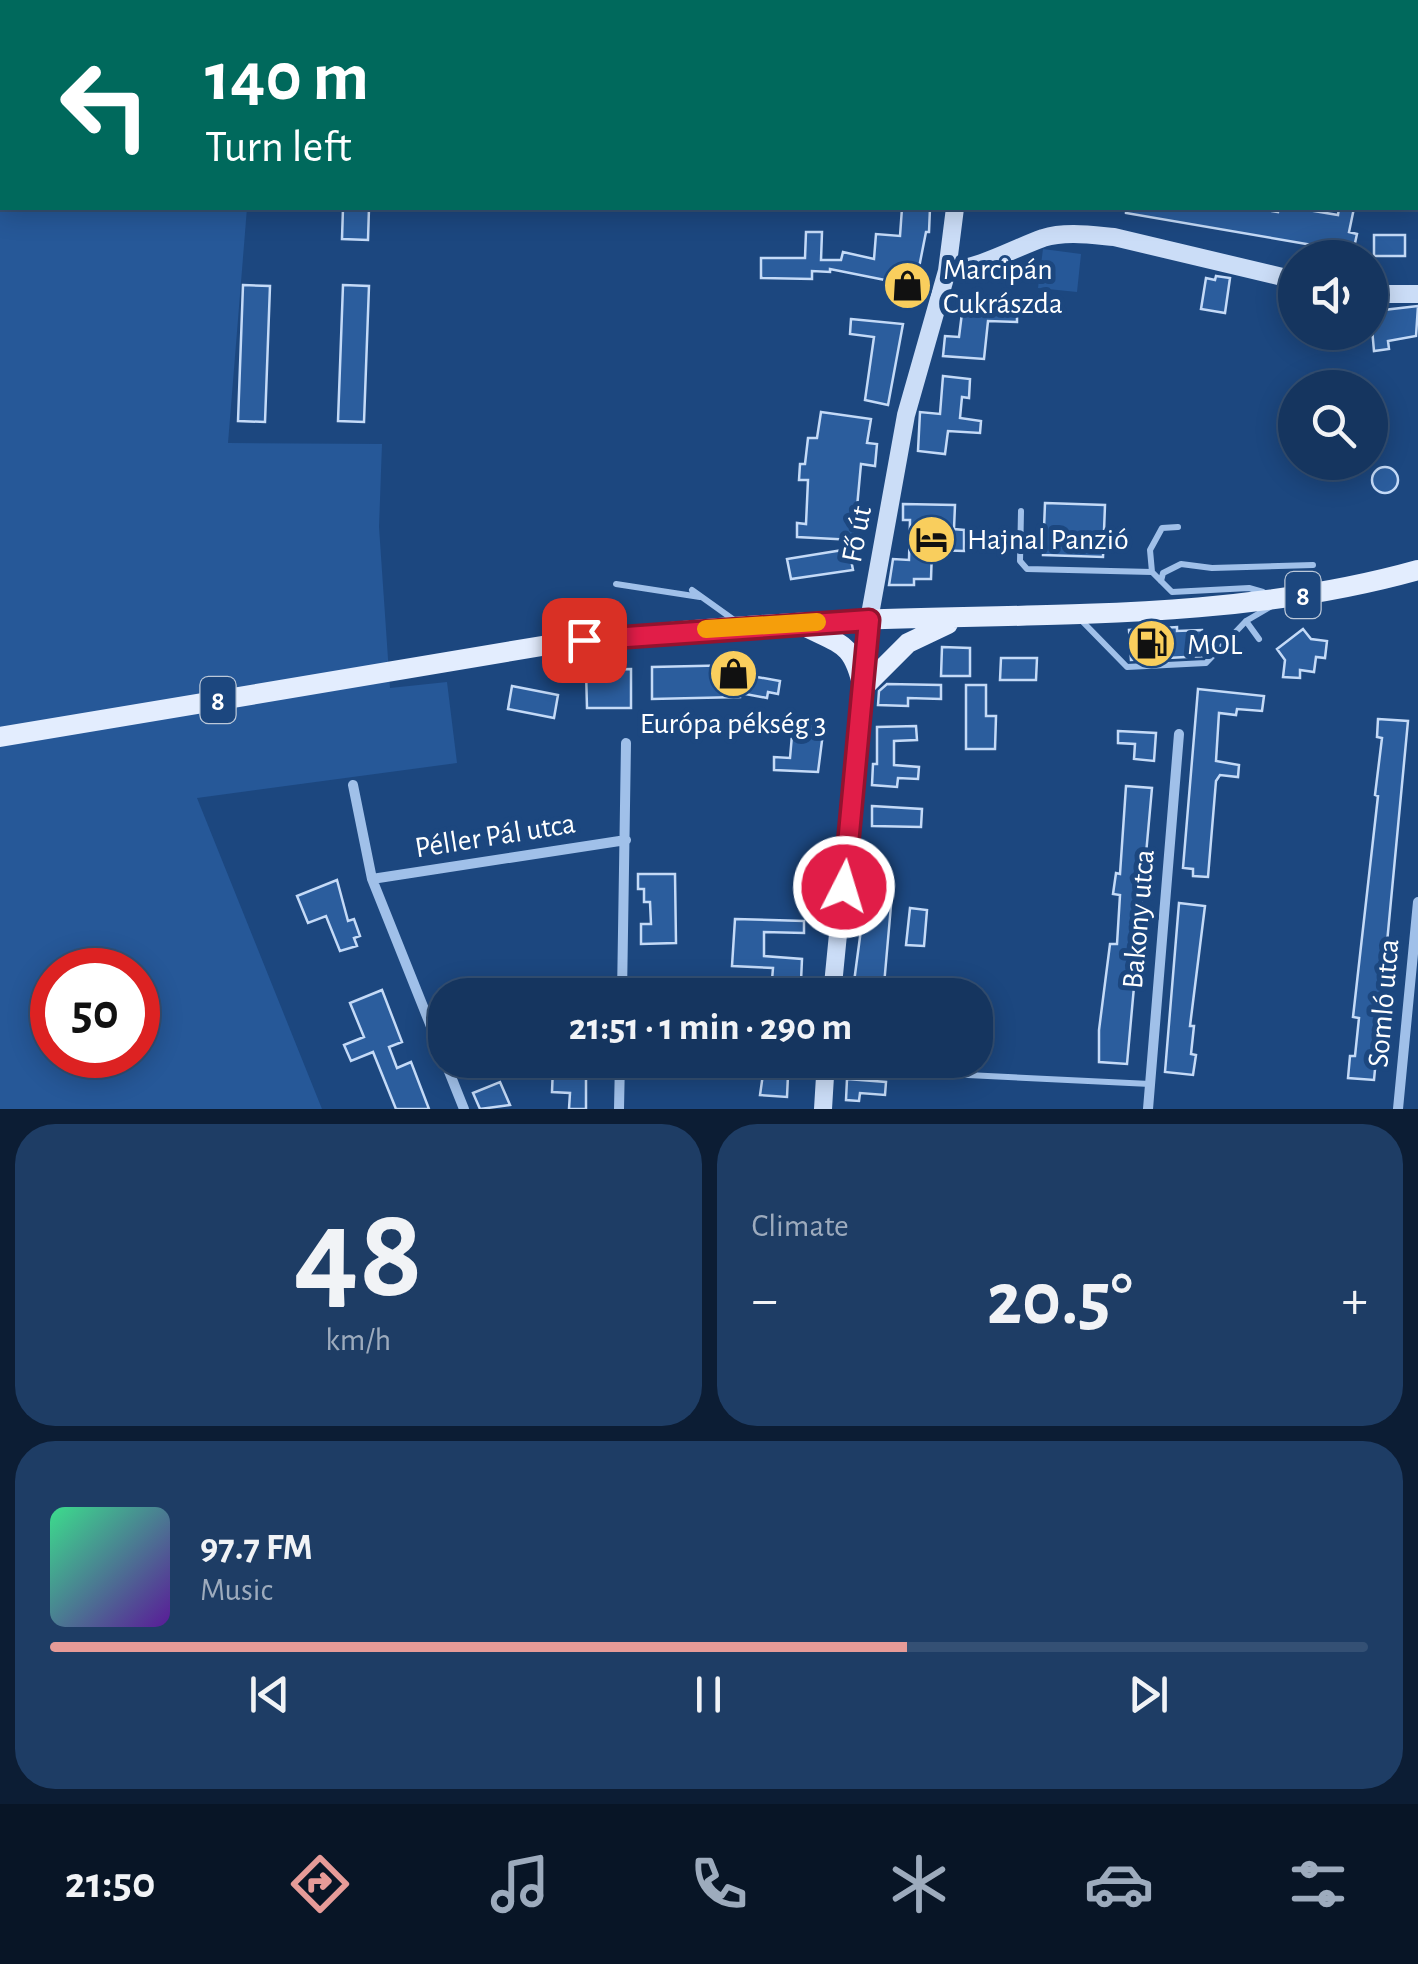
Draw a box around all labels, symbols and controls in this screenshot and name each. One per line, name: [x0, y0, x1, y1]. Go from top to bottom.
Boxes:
icon: left: [40, 40, 170, 170]
text: 140 m: [205, 43, 369, 113]
text: Turn left: [205, 125, 352, 170]
map controls: [1278, 240, 1388, 480]
button: sound: [1278, 240, 1388, 350]
place label: Marcipán Cukrászda: [943, 255, 1063, 319]
shop icon: Marcipán Cukrászda: [882, 260, 934, 312]
button: search: [1278, 370, 1388, 480]
street label: Fő út: [837, 503, 877, 565]
hotel icon: Hajnal Panzió: [906, 513, 958, 565]
place label: Hajnal Panzió: [967, 525, 1129, 555]
road number: 8: [1286, 572, 1320, 618]
pin: [542, 598, 627, 683]
icon: arrive: [557, 613, 612, 668]
fuel station icon: MOL: [1126, 618, 1178, 670]
place label: MOL: [1187, 630, 1243, 660]
shop icon: Európa pékség 3: [707, 648, 759, 700]
road number: 8: [200, 677, 236, 723]
place label: Európa pékség 3: [640, 709, 826, 739]
street label: Péller Pál utca: [413, 808, 578, 863]
position arrow: [792, 835, 896, 939]
street label: Bakony utca: [1118, 848, 1160, 990]
street label: Somló utca: [1363, 938, 1405, 1068]
speed limit sign: 50: [30, 948, 160, 1078]
text: 21:51 · 1 min · 290 m: [569, 1009, 852, 1047]
text: 48: [294, 1191, 423, 1321]
text: Climate: [752, 1210, 849, 1242]
text: 20.5°: [987, 1263, 1133, 1338]
text: −: [752, 1273, 778, 1328]
text: +: [1342, 1273, 1368, 1328]
text: km/h: [325, 1324, 391, 1356]
text: 97.7 FM: [200, 1529, 313, 1567]
text: Music: [200, 1574, 273, 1606]
icon: previous: [242, 1667, 297, 1722]
icon: pause: [681, 1667, 736, 1722]
icon: next: [1121, 1667, 1176, 1722]
icon: directions: [285, 1849, 355, 1919]
icon: music: [485, 1849, 555, 1919]
icon: phone: [684, 1849, 754, 1919]
icon: climate: [884, 1849, 954, 1919]
icon: car: [1084, 1849, 1154, 1919]
icon: filters: [1283, 1849, 1353, 1919]
text: 21:50: [65, 1861, 155, 1906]

